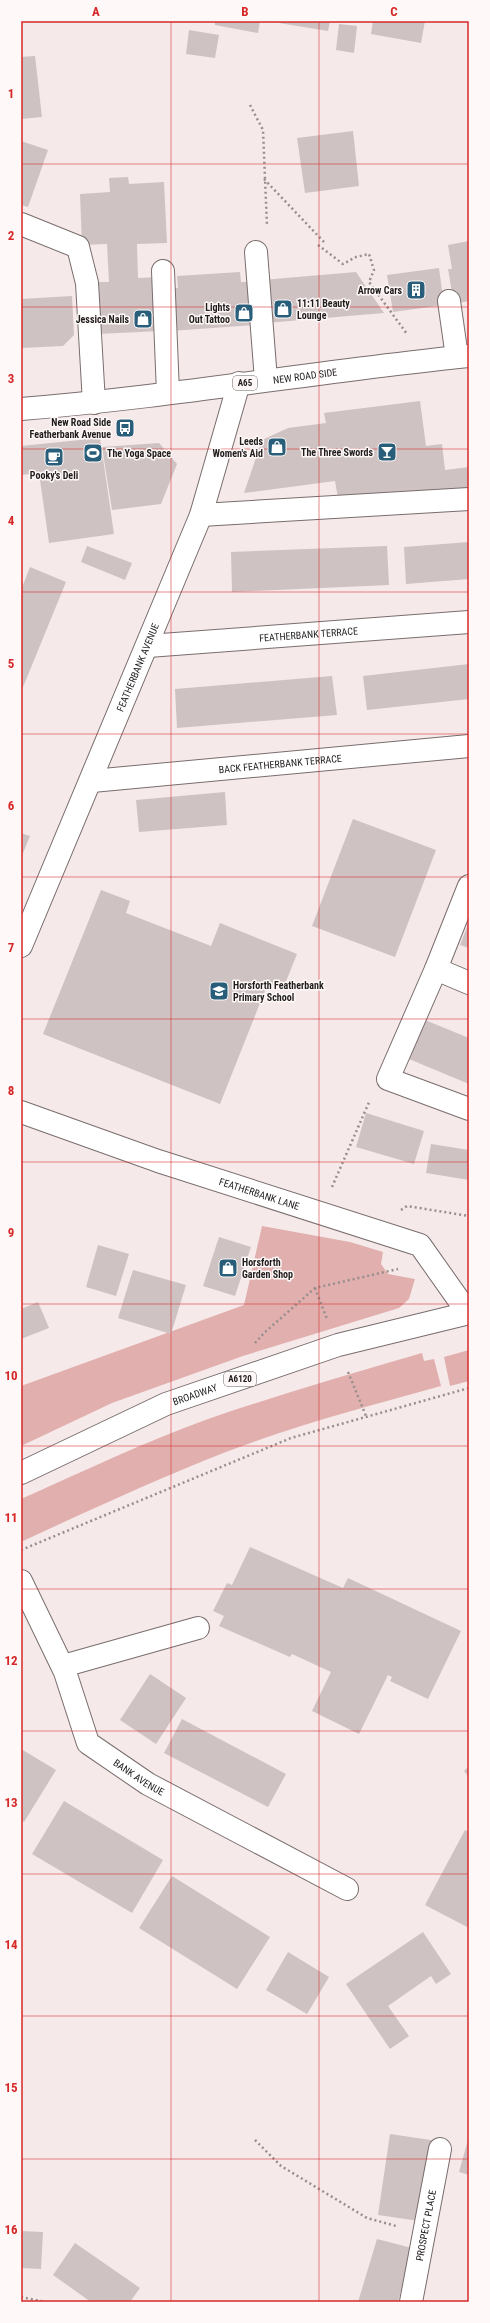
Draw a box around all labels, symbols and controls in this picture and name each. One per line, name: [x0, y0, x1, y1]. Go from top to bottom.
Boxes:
text: A: [92, 4, 100, 19]
text: B: [241, 4, 249, 19]
text: C: [390, 4, 398, 19]
text: 1: [8, 86, 14, 101]
text: 2: [8, 228, 15, 243]
building icon: Arrow Cars: [405, 279, 427, 301]
place label: Arrow Cars: [358, 285, 402, 296]
shop icon: 11:11 Beauty Lounge: [272, 298, 294, 320]
place label: 11:11 Beauty Lounge: [297, 298, 350, 321]
place label: Lights Out Tattoo: [189, 302, 230, 325]
shop icon: Lights Out Tattoo: [233, 302, 255, 324]
shop icon: Jessica Nails: [132, 308, 154, 330]
place label: Jessica Nails: [76, 314, 129, 325]
street label: NEW ROAD SIDE: [272, 367, 338, 386]
text: 3: [8, 371, 14, 386]
road number: A65: [233, 376, 257, 390]
place label: New Road Side Featherbank Avenue: [30, 417, 111, 440]
bus stop icon: New Road Side Featherbank Avenue: [114, 417, 136, 439]
place label: Leeds Women's Aid: [212, 436, 263, 459]
shop icon: Leeds Women's Aid: [266, 436, 288, 458]
bar icon: The Three Swords: [376, 441, 398, 463]
sports icon: The Yoga Space: [82, 442, 104, 464]
cafe icon: Pooky's Deli: [43, 446, 65, 468]
place label: The Three Swords: [301, 447, 373, 458]
place label: The Yoga Space: [107, 448, 171, 459]
place label: Pooky's Deli: [30, 470, 78, 481]
text: 4: [8, 513, 15, 528]
street label: FEATHERBANK AVENUE: [115, 622, 161, 713]
street label: FEATHERBANK TERRACE: [259, 625, 358, 644]
text: 5: [8, 656, 15, 671]
street label: BACK FEATHERBANK TERRACE: [218, 753, 342, 775]
text: 6: [8, 798, 15, 813]
text: 7: [8, 940, 15, 955]
school or university icon: Horsforth Featherbank Primary School: [208, 980, 230, 1002]
place label: Horsforth Featherbank Primary School: [233, 980, 324, 1003]
text: 8: [8, 1083, 14, 1098]
street label: FEATHERBANK LANE: [218, 1176, 301, 1212]
text: 9: [8, 1225, 14, 1240]
shop icon: Horsforth Garden Shop: [217, 1257, 239, 1279]
place label: Horsforth Garden Shop: [242, 1257, 293, 1280]
text: 10: [4, 1368, 18, 1383]
road number: A6120: [224, 1372, 256, 1386]
street label: BROADWAY: [171, 1382, 219, 1407]
text: 11: [4, 1510, 18, 1525]
text: 12: [4, 1653, 18, 1668]
street label: BANK AVENUE: [111, 1757, 166, 1798]
text: 13: [4, 1795, 18, 1810]
text: 14: [4, 1937, 18, 1952]
text: 15: [4, 2080, 18, 2095]
street label: PROSPECT PLACE: [414, 2189, 438, 2262]
text: 16: [4, 2222, 18, 2237]

